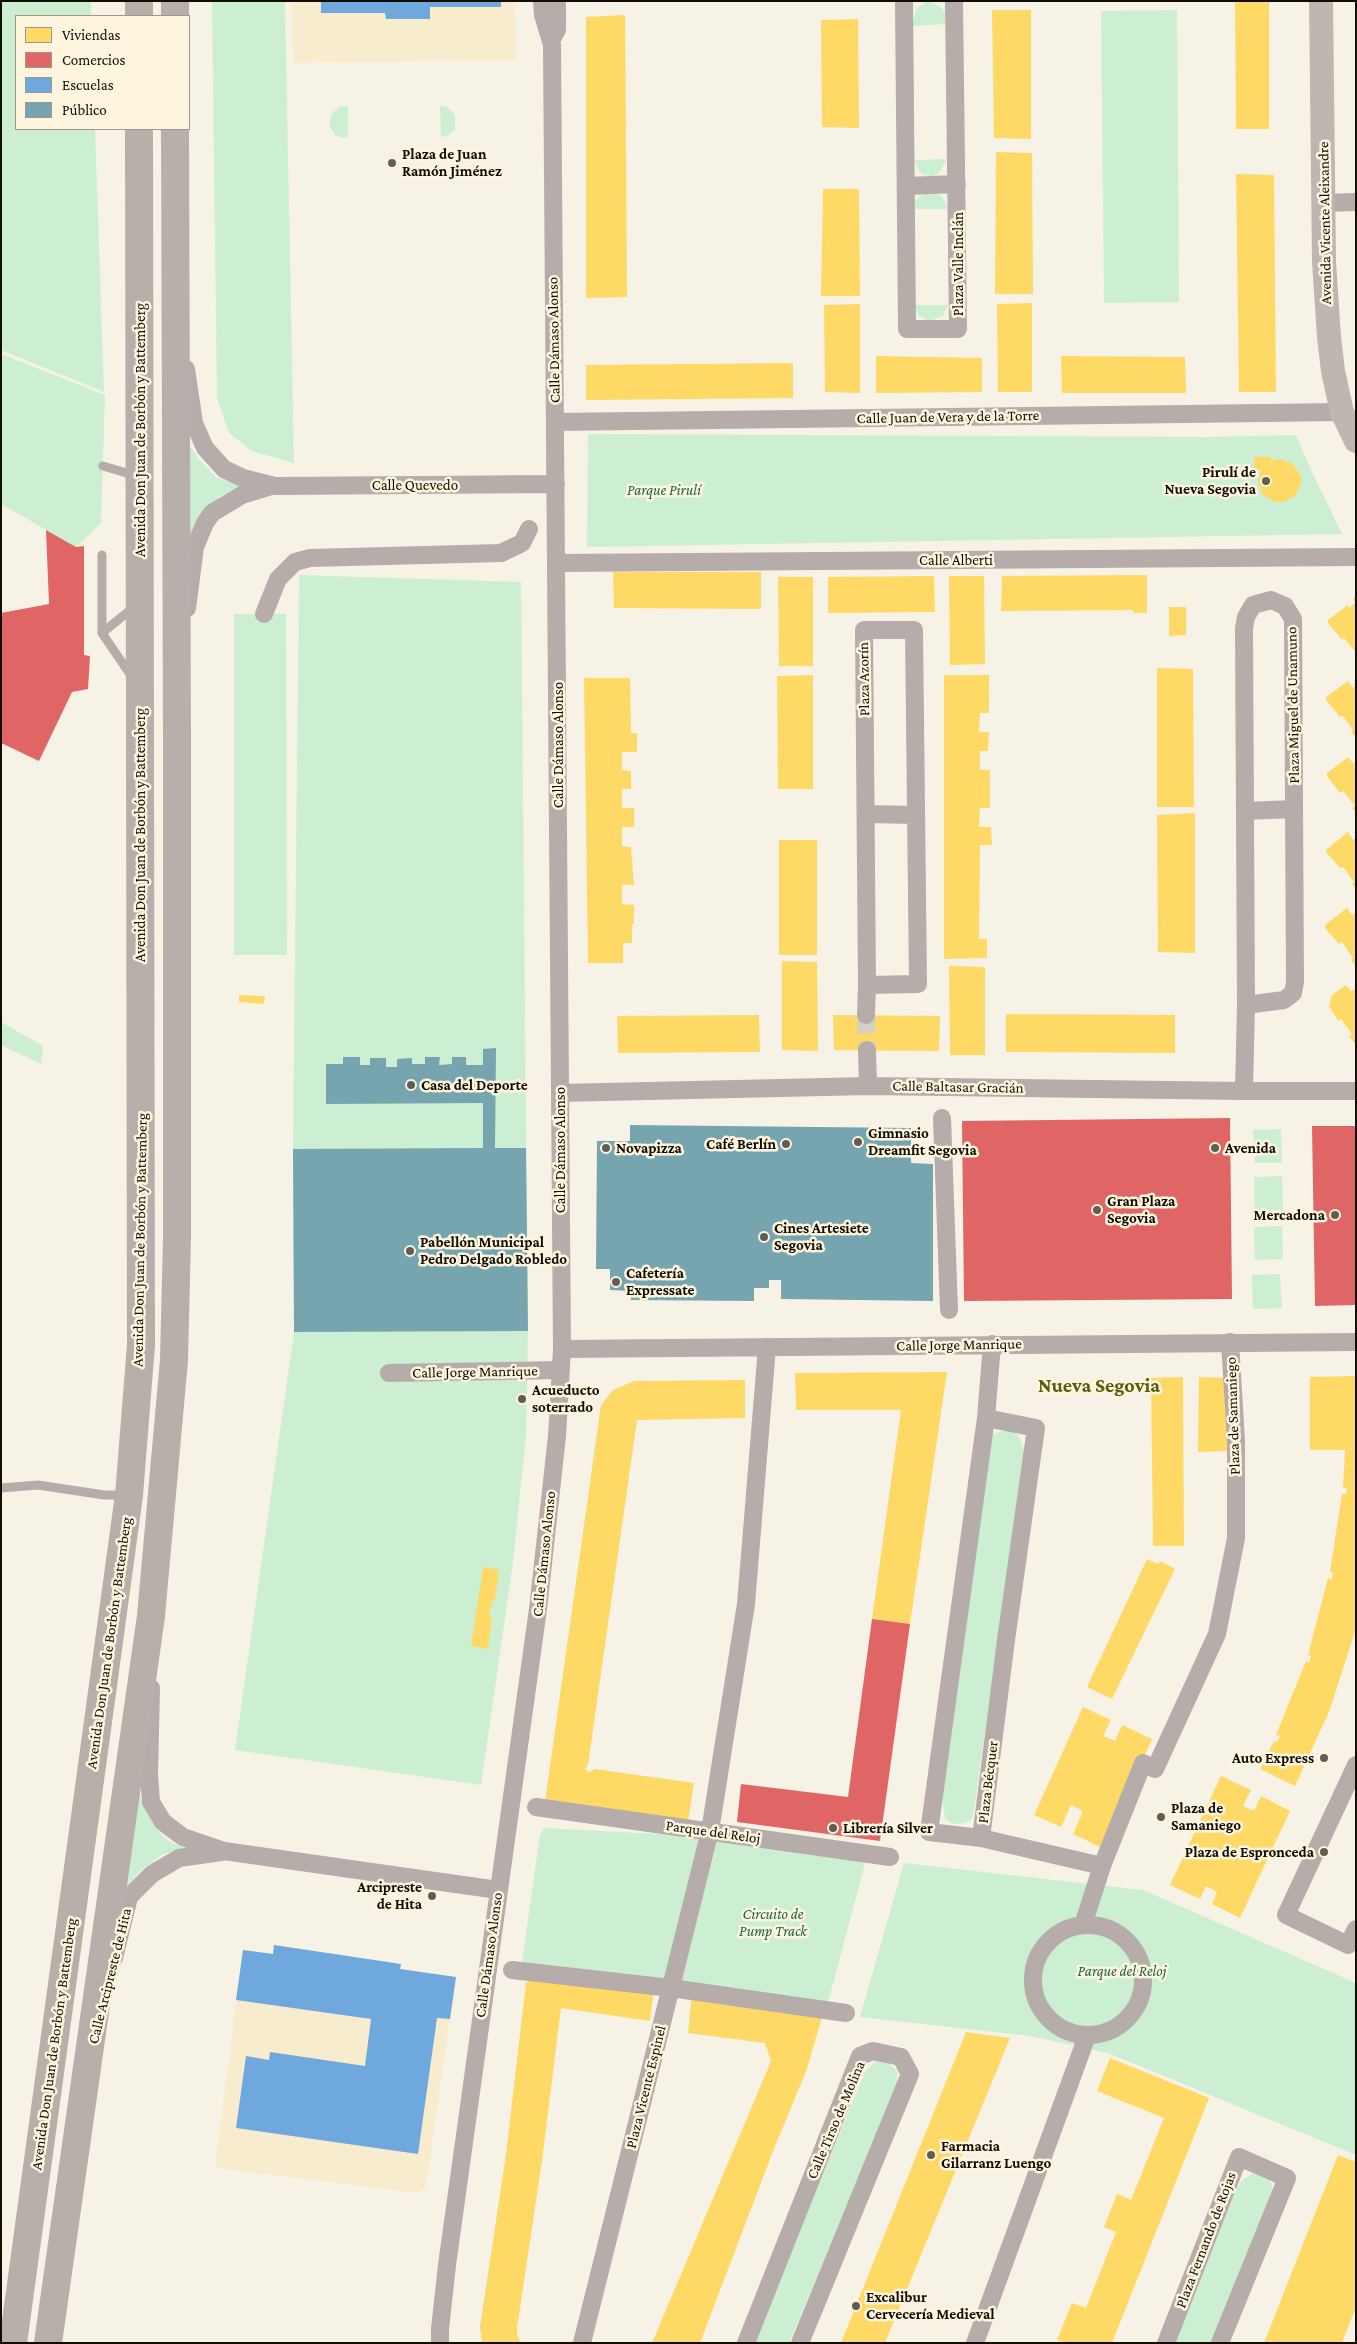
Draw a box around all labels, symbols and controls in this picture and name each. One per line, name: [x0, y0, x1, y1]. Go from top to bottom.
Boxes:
legend: [15, 15, 190, 130]
text: Viviendas: [62, 27, 121, 43]
text: Comercios: [62, 52, 125, 68]
text: Escuelas: [62, 77, 114, 93]
text: Público: [62, 102, 107, 118]
street label: Avenida Vicente Aleixandre: [1315, 141, 1335, 305]
place label: Plaza de Juan Ramón Jiménez: [402, 145, 502, 180]
marker: Plaza de Juan Ramón Jiménez: [386, 157, 398, 169]
street label: Plaza Valle Inclán: [949, 212, 967, 316]
street label: Calle Dámaso Alonso: [544, 277, 564, 403]
street label: Avenida Don Juan de Borbón y Battemberg: [131, 303, 149, 557]
street label: Calle Juan de Vera y de la Torre: [857, 406, 1039, 428]
place label: Pirulí de Nueva Segovia: [1164, 463, 1256, 498]
marker: Pirulí de Nueva Segovia: [1260, 475, 1272, 487]
street label: Calle Quevedo: [372, 476, 458, 494]
park label: Parque Pirulí: [627, 481, 701, 499]
street label: Calle Alberti: [919, 551, 993, 569]
street label: Plaza Miguel de Unamuno: [1283, 626, 1303, 784]
street label: Plaza Azorín: [854, 642, 874, 716]
street label: Calle Dámaso Alonso: [549, 682, 567, 808]
street label: Avenida Don Juan de Borbón y Battemberg: [131, 708, 149, 962]
place label: Casa del Deporte: [421, 1076, 528, 1094]
street label: Calle Baltasar Gracián: [892, 1077, 1024, 1097]
marker: Casa del Deporte: [405, 1079, 417, 1091]
street label: Calle Dámaso Alonso: [551, 1087, 569, 1213]
street label: Avenida Don Juan de Borbón y Battemberg: [129, 1113, 151, 1367]
place label: Gimnasio Dreamfit Segovia: [868, 1124, 977, 1159]
place label: Café Berlín: [706, 1135, 776, 1153]
marker: Gimnasio Dreamfit Segovia: [852, 1136, 864, 1148]
marker: Café Berlín: [780, 1138, 792, 1150]
place label: Novapizza: [616, 1139, 682, 1157]
place label: Avenida: [1225, 1139, 1276, 1157]
marker: Novapizza: [600, 1142, 612, 1154]
marker: Avenida: [1209, 1142, 1221, 1154]
place label: Gran Plaza Segovia: [1107, 1192, 1175, 1227]
marker: Gran Plaza Segovia: [1091, 1204, 1103, 1216]
place label: Mercadona: [1253, 1206, 1325, 1224]
marker: Mercadona: [1329, 1209, 1341, 1221]
place label: Cines Artesiete Segovia: [774, 1219, 869, 1254]
marker: Cines Artesiete Segovia: [758, 1231, 770, 1243]
place label: Pabellón Municipal Pedro Delgado Robledo: [420, 1233, 567, 1268]
marker: Pabellón Municipal Pedro Delgado Robledo: [404, 1245, 416, 1257]
place label: Cafetería Expressate: [626, 1264, 694, 1299]
marker: Cafetería Expressate: [610, 1276, 622, 1288]
street label: Calle Jorge Manrique: [896, 1335, 1022, 1355]
street label: Plaza de Samaniego: [1222, 1357, 1244, 1475]
street label: Calle Jorge Manrique: [412, 1362, 538, 1382]
district label: Nueva Segovia: [1038, 1374, 1160, 1398]
place label: Acueducto soterrado: [532, 1381, 600, 1416]
marker: Acueducto soterrado: [516, 1393, 528, 1405]
street label: Calle Dámaso Alonso: [528, 1490, 560, 1618]
street label: Avenida Don Juan de Borbón y Battemberg: [82, 1516, 136, 1770]
street label: Plaza Bécquer: [974, 1740, 1002, 1824]
place label: Auto Express: [1232, 1749, 1314, 1767]
marker: Auto Express: [1318, 1752, 1330, 1764]
place label: Plaza de Samaniego: [1171, 1799, 1241, 1834]
marker: Plaza de Samaniego: [1155, 1811, 1167, 1823]
street label: Parque del Reloj: [665, 1816, 761, 1848]
place label: Librería Silver: [843, 1819, 933, 1837]
marker: Librería Silver: [827, 1822, 839, 1834]
place label: Plaza de Espronceda: [1185, 1843, 1314, 1861]
marker: Plaza de Espronceda: [1318, 1846, 1330, 1858]
place label: Arcipreste de Hita: [357, 1878, 422, 1913]
marker: Arcipreste de Hita: [426, 1890, 438, 1902]
street label: Calle Dámaso Alonso: [471, 1891, 507, 2019]
park label: Circuito de Pump Track: [739, 1905, 807, 1940]
street label: Calle Arcipreste de Hita: [84, 1906, 136, 2046]
street label: Avenida Don Juan de Borbón y Battemberg: [27, 1917, 81, 2171]
park label: Parque del Reloj: [1078, 1962, 1166, 1980]
street label: Plaza Vicente Espinel: [622, 2024, 670, 2150]
street label: Calle Tirso de Molina: [803, 2058, 869, 2182]
place label: Farmacia Gilarranz Luengo: [941, 2137, 1051, 2172]
marker: Farmacia Gilarranz Luengo: [925, 2149, 937, 2161]
street label: Plaza Fernando de Rojas: [1172, 2169, 1240, 2311]
place label: Excalibur Cervecería Medieval: [866, 2288, 995, 2323]
marker: Excalibur Cervecería Medieval: [850, 2300, 862, 2312]

